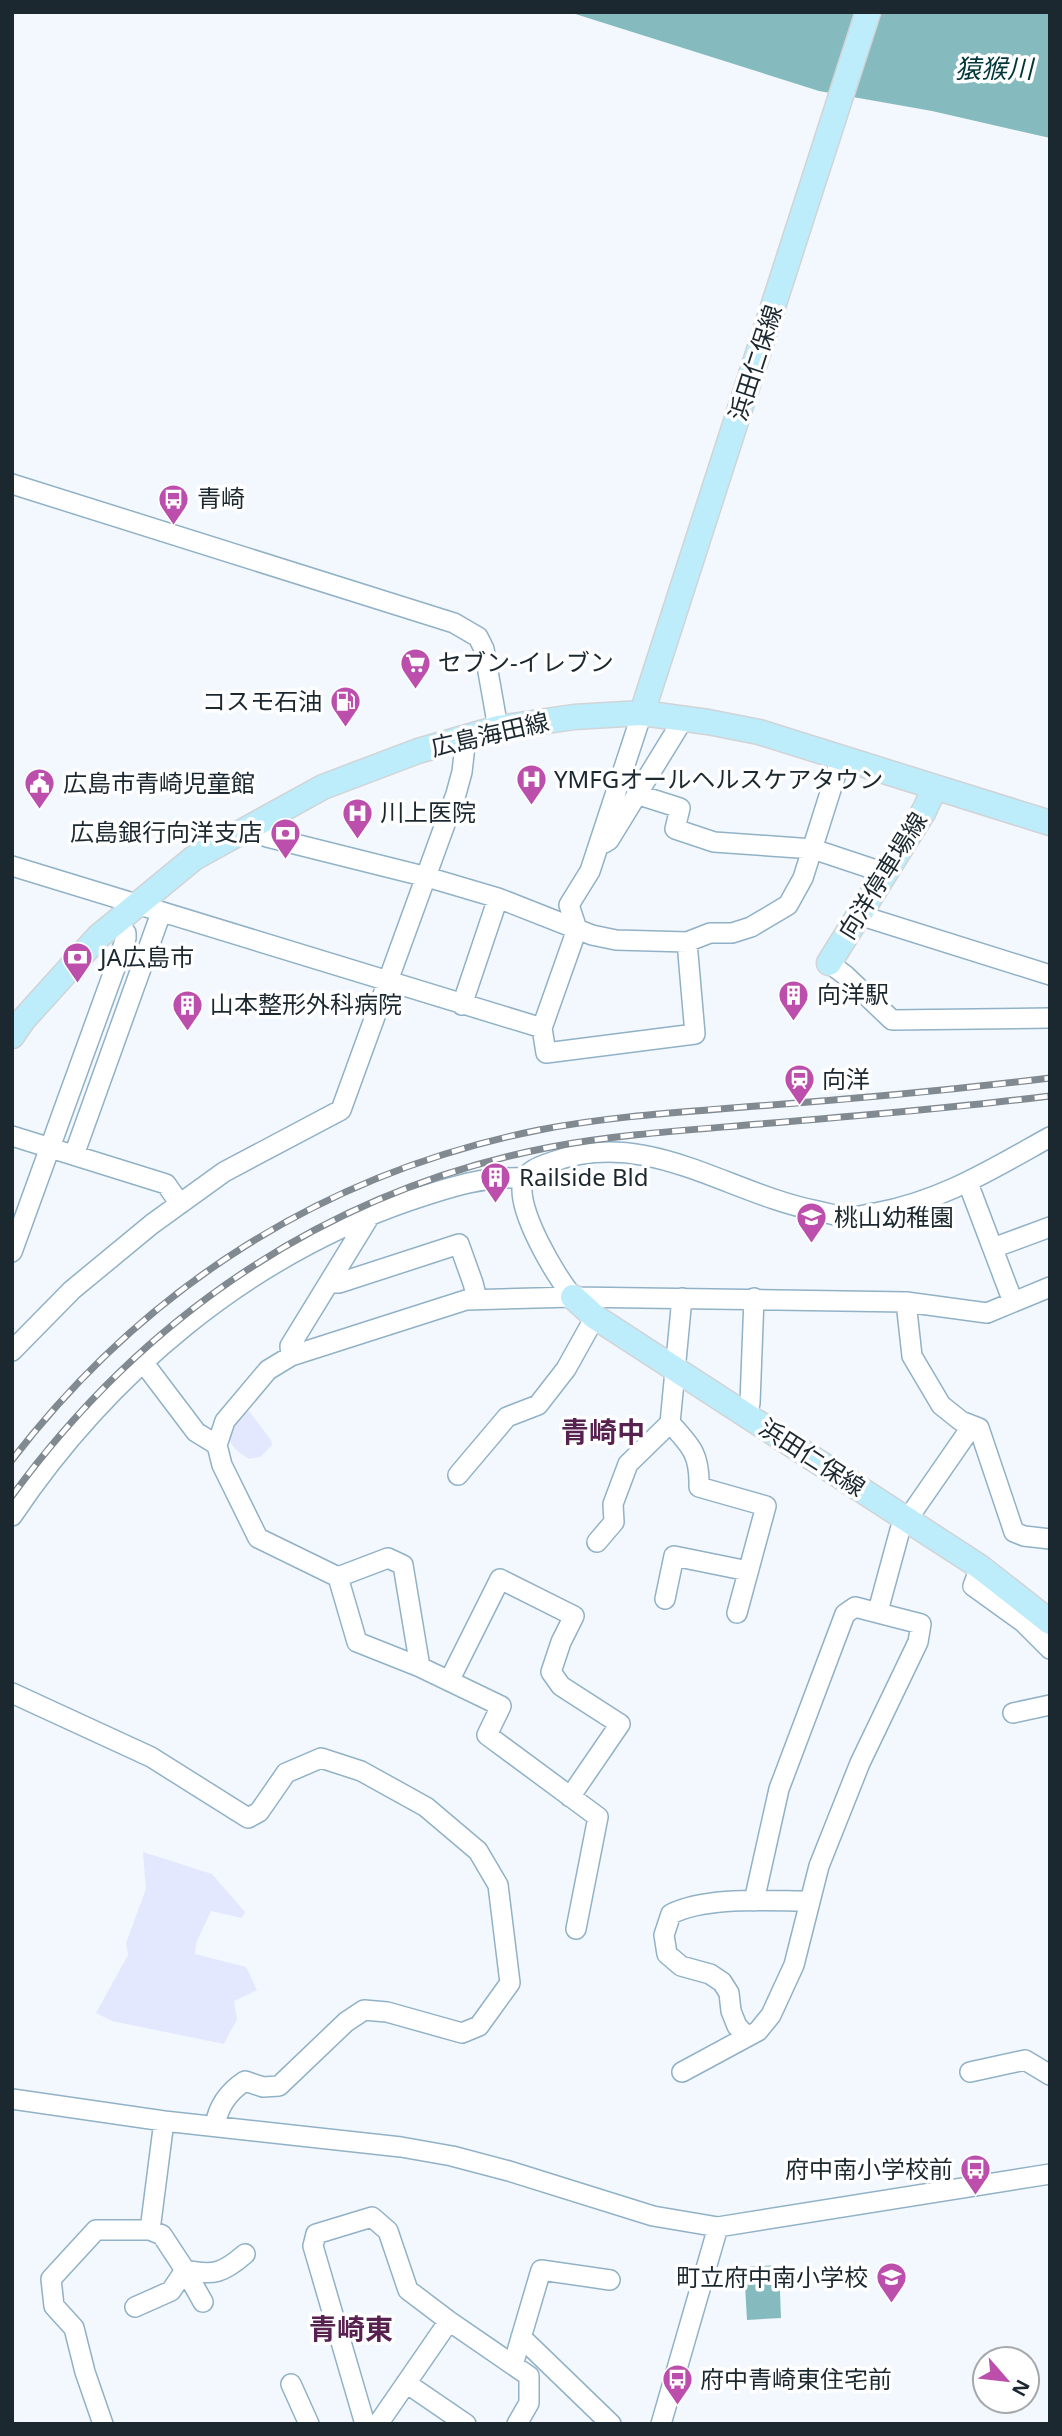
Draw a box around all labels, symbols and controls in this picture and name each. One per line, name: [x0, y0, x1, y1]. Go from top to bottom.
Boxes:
water label: 猿猴川: [955, 50, 1036, 86]
street label: 浜田仁保線: [720, 300, 789, 425]
place label: 青崎: [197, 481, 245, 514]
bus stop icon: 青崎: [157, 482, 191, 526]
place label: セブン-イレブン: [438, 645, 614, 678]
supermarket icon: セブン-イレブン: [398, 646, 432, 690]
place label: コスモ石油: [202, 684, 322, 717]
fuel station icon: コスモ石油: [328, 685, 362, 729]
street label: 広島海田線: [427, 704, 552, 763]
place label: YMFGオールヘルスケアタウン: [554, 762, 883, 795]
hospital icon: YMFGオールヘルスケアタウン: [514, 763, 548, 807]
place label: 広島市青崎児童館: [63, 766, 255, 799]
public building icon: 広島市青崎児童館: [23, 767, 57, 811]
place label: 川上医院: [380, 795, 476, 828]
hospital icon: 川上医院: [340, 796, 374, 840]
street label: 向洋停車場線: [830, 805, 934, 945]
place label: 広島銀行向洋支店: [70, 815, 262, 848]
bank icon: 広島銀行向洋支店: [268, 816, 302, 860]
place label: JA広島市: [98, 940, 194, 973]
bank icon: JA広島市: [60, 941, 94, 985]
place label: 向洋駅: [817, 977, 889, 1010]
building icon: 向洋駅: [777, 978, 811, 1022]
place label: 山本整形外科病院: [210, 987, 402, 1020]
building icon: 山本整形外科病院: [170, 988, 204, 1032]
place label: 向洋: [822, 1062, 870, 1095]
station icon: 向洋: [782, 1063, 816, 1107]
place label: Railside Bld: [519, 1160, 649, 1193]
building icon: Railside Bld: [479, 1161, 513, 1205]
place label: 桃山幼稚園: [834, 1200, 954, 1233]
school or university icon: 桃山幼稚園: [794, 1201, 828, 1245]
street label: 浜田仁保線: [754, 1410, 872, 1503]
district label: 青崎中: [561, 1412, 645, 1450]
place label: 府中南小学校前: [785, 2152, 953, 2185]
bus stop icon: 府中南小学校前: [959, 2153, 993, 2197]
place label: 町立府中南小学校: [676, 2260, 868, 2293]
school or university icon: 町立府中南小学校: [874, 2261, 908, 2305]
district label: 青崎東: [309, 2309, 393, 2347]
north arrow: [971, 2345, 1041, 2415]
place label: 府中青崎東住宅前: [700, 2362, 892, 2395]
bus stop icon: 府中青崎東住宅前: [660, 2363, 694, 2407]
text: N: [1006, 2375, 1036, 2401]

